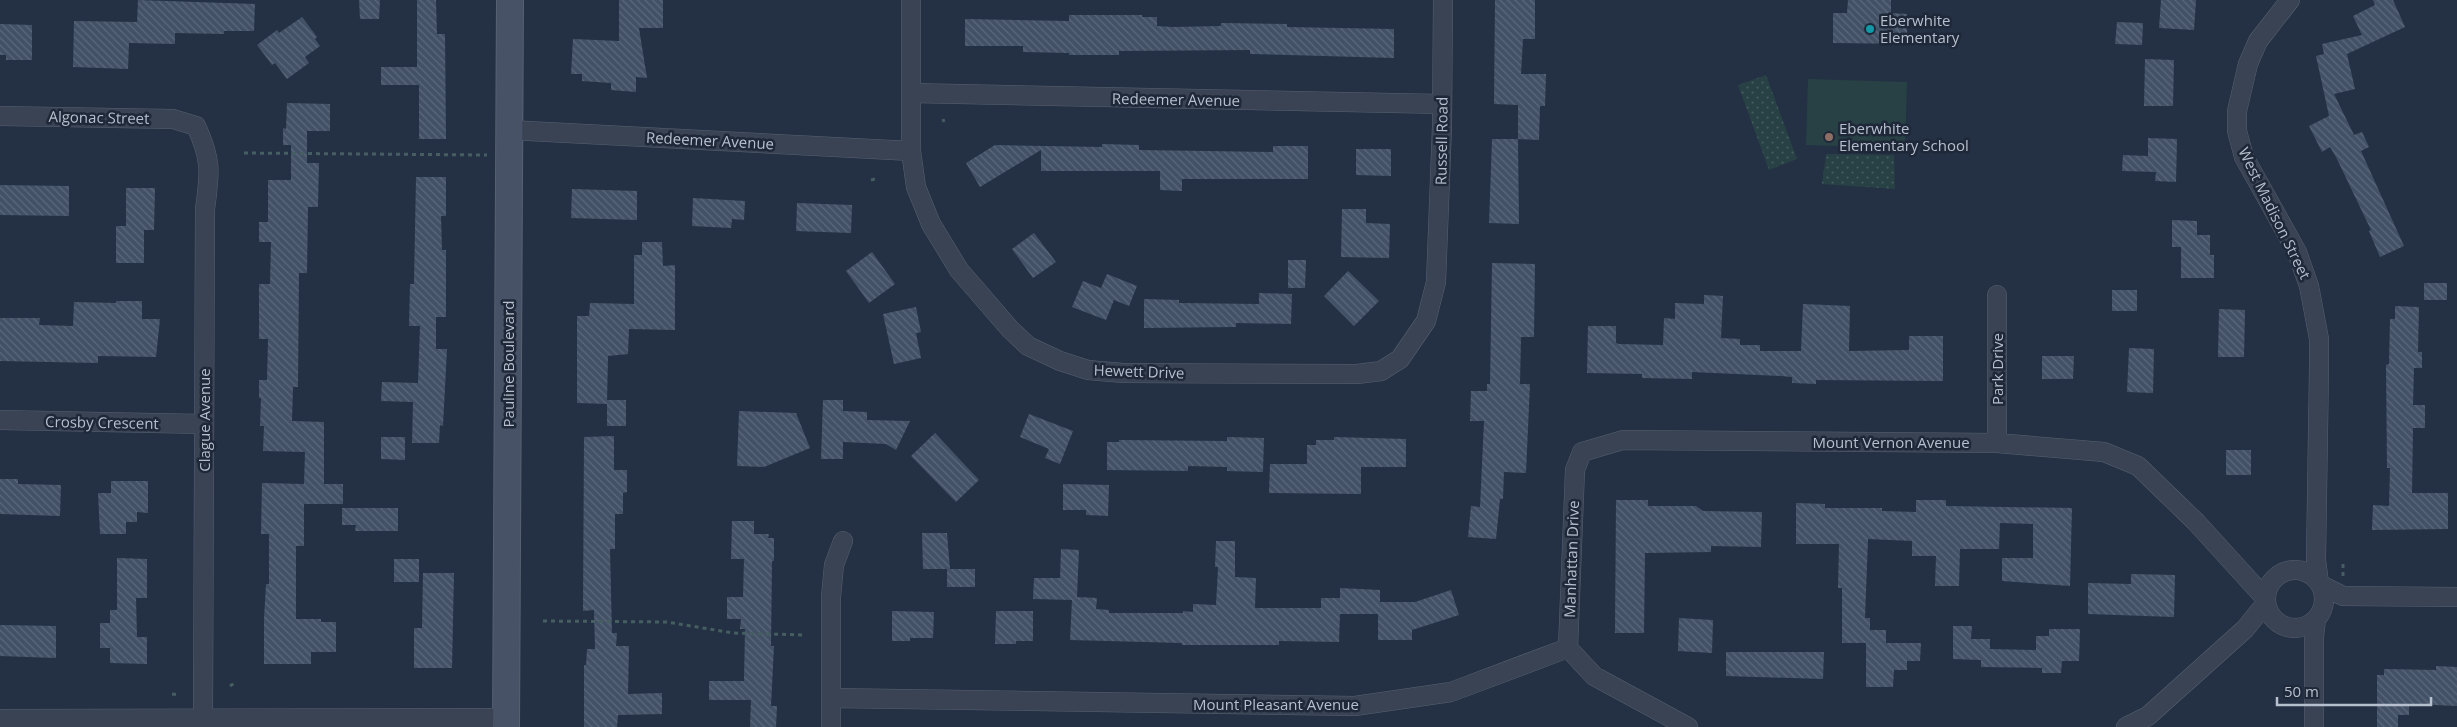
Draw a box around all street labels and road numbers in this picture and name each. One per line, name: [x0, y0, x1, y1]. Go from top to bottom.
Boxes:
street label: Redeemer Avenue: [1112, 88, 1240, 110]
street label: Russell Road: [1430, 97, 1452, 185]
street label: Algonac Street: [48, 106, 150, 128]
street label: Redeemer Avenue: [645, 127, 775, 153]
street label: West Madison Street: [2234, 144, 2316, 282]
street label: Pauline Boulevard: [498, 301, 518, 427]
street label: Park Drive: [1987, 333, 2007, 405]
street label: Hewett Drive: [1093, 359, 1185, 383]
street label: Clague Avenue: [194, 368, 214, 472]
street label: Crosby Crescent: [45, 411, 159, 433]
street label: Mount Vernon Avenue: [1812, 432, 1970, 452]
street label: Manhattan Drive: [1559, 500, 1583, 618]
street label: Mount Pleasant Avenue: [1193, 694, 1359, 714]

